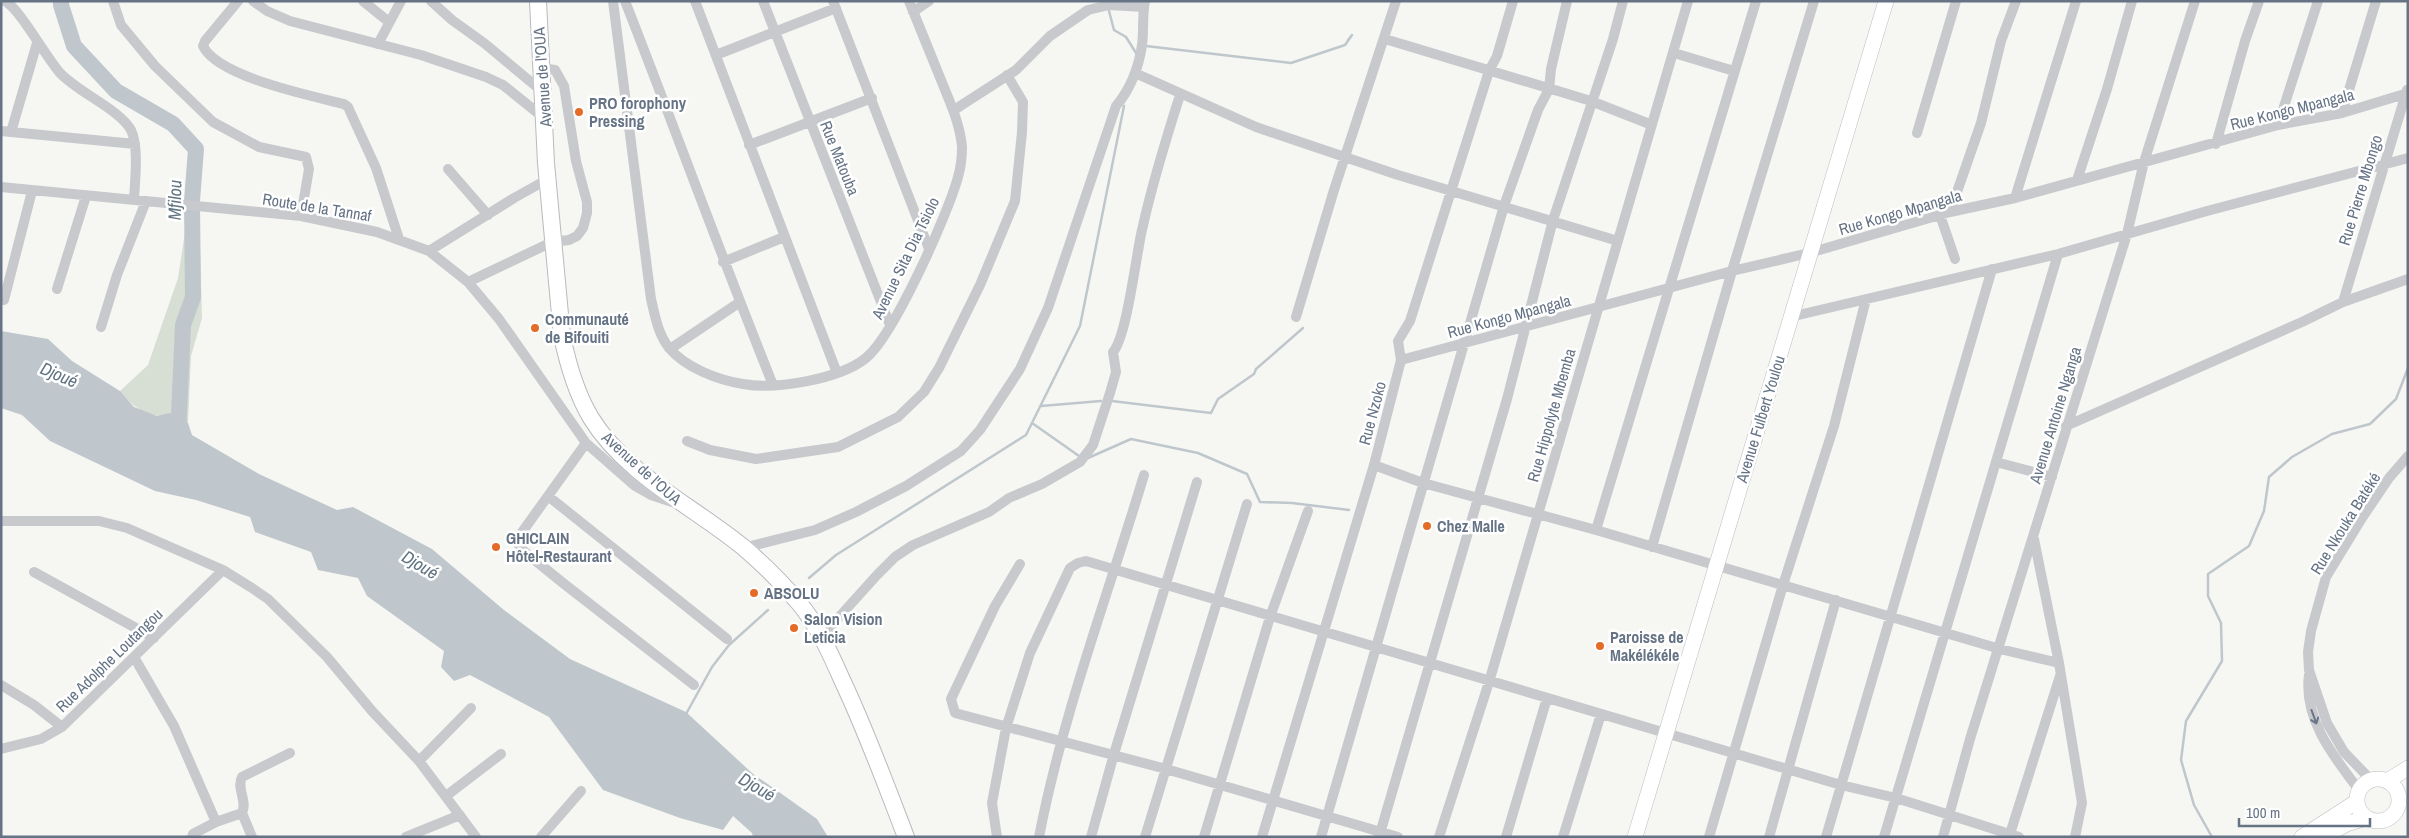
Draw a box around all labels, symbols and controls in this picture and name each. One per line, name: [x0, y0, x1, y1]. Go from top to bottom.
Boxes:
street label: Avenue de l'OUA: [528, 26, 557, 129]
street label: Rue Kongo Mpangala: [2228, 83, 2357, 135]
place label: PRO forophony Pressing: [589, 92, 687, 132]
marker: PRO forophony Pressing: [573, 106, 585, 118]
street label: Rue Matouba: [815, 117, 865, 199]
street label: Rue Pierre Mbongo: [2333, 132, 2387, 248]
water label: Mfilou: [162, 180, 187, 220]
street label: Rue Kongo Mpangala: [1836, 184, 1965, 240]
street label: Route de la Tannaf: [261, 188, 373, 227]
street label: Avenue Sita Dia Tsiolo: [865, 193, 944, 324]
street label: Rue Kongo Mpangala: [1445, 289, 1574, 343]
place label: Communauté de Bifouiti: [545, 308, 629, 348]
marker: Communauté de Bifouiti: [529, 322, 541, 334]
street label: Avenue Antoine Nganga: [2023, 343, 2086, 487]
street label: Rue Hippolyte Mbemba: [1521, 345, 1581, 484]
street label: Avenue Fulbert Youlou: [1730, 353, 1790, 486]
water label: Djoué: [37, 355, 82, 394]
street label: Rue Nzoko: [1353, 379, 1391, 447]
street label: Avenue de l'OUA: [597, 426, 687, 510]
street label: Rue Nkouka Batéké: [2305, 468, 2385, 578]
place label: Chez Malle: [1437, 515, 1505, 537]
marker: Chez Malle: [1421, 520, 1433, 532]
place label: GHICLAIN Hôtel-Restaurant: [506, 527, 612, 567]
marker: GHICLAIN Hôtel-Restaurant: [490, 541, 502, 553]
water label: Djoué: [397, 544, 443, 585]
place label: ABSOLU: [764, 582, 819, 604]
marker: ABSOLU: [748, 587, 760, 599]
street label: Rue Adolphe Loutangou: [51, 603, 167, 717]
place label: Salon Vision Leticia: [804, 608, 883, 648]
marker: Salon Vision Leticia: [788, 622, 800, 634]
place label: Paroisse de Makélékéle: [1610, 626, 1684, 666]
marker: Paroisse de Makélékéle: [1594, 640, 1606, 652]
one-way arrow: [2310, 709, 2319, 724]
water label: Djoué: [734, 766, 780, 807]
scale bar: [2239, 796, 2370, 828]
text: 100 m: [2246, 802, 2280, 823]

